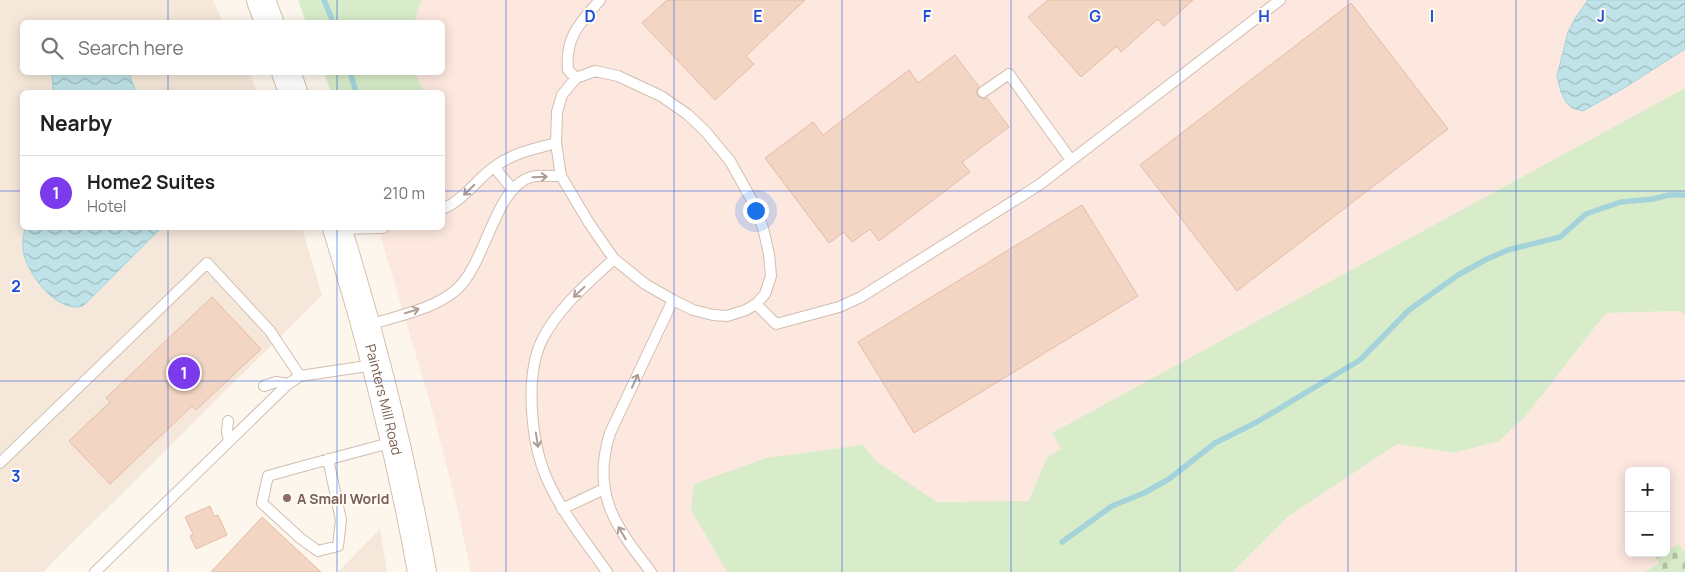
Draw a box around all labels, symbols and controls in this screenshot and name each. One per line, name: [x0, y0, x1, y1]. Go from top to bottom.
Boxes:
text: D: [584, 5, 596, 27]
text: E: [753, 5, 763, 27]
text: F: [923, 5, 932, 27]
text: G: [1089, 5, 1101, 27]
text: H: [1258, 5, 1270, 27]
text: I: [1430, 5, 1434, 27]
text: J: [1597, 5, 1605, 27]
search box: [20, 20, 445, 75]
icon: search: [38, 34, 66, 62]
text: Search here: [78, 35, 184, 61]
text: Nearby: [40, 109, 112, 137]
text: Home2 Suites: [87, 169, 215, 195]
one-way arrow: [532, 172, 548, 181]
text: 1: [52, 182, 60, 204]
text: 210 m: [383, 182, 425, 204]
one-way arrow: [463, 184, 476, 196]
text: Hotel: [87, 195, 127, 217]
your location: [743, 198, 769, 224]
text: 2: [11, 275, 21, 297]
one-way arrow: [572, 286, 585, 298]
one-way arrow: [403, 306, 419, 316]
street label: Painters Mill Road: [362, 342, 407, 457]
pin: 1: [168, 354, 200, 392]
one-way arrow: [631, 374, 640, 389]
one-way arrow: [532, 432, 542, 448]
text: 3: [11, 465, 21, 487]
map controls: [1625, 467, 1670, 557]
button: +: [1625, 467, 1670, 512]
place label: A Small World: [297, 489, 389, 508]
marker: A Small World: [281, 492, 293, 504]
button: −: [1625, 512, 1670, 557]
one-way arrow: [617, 526, 627, 540]

